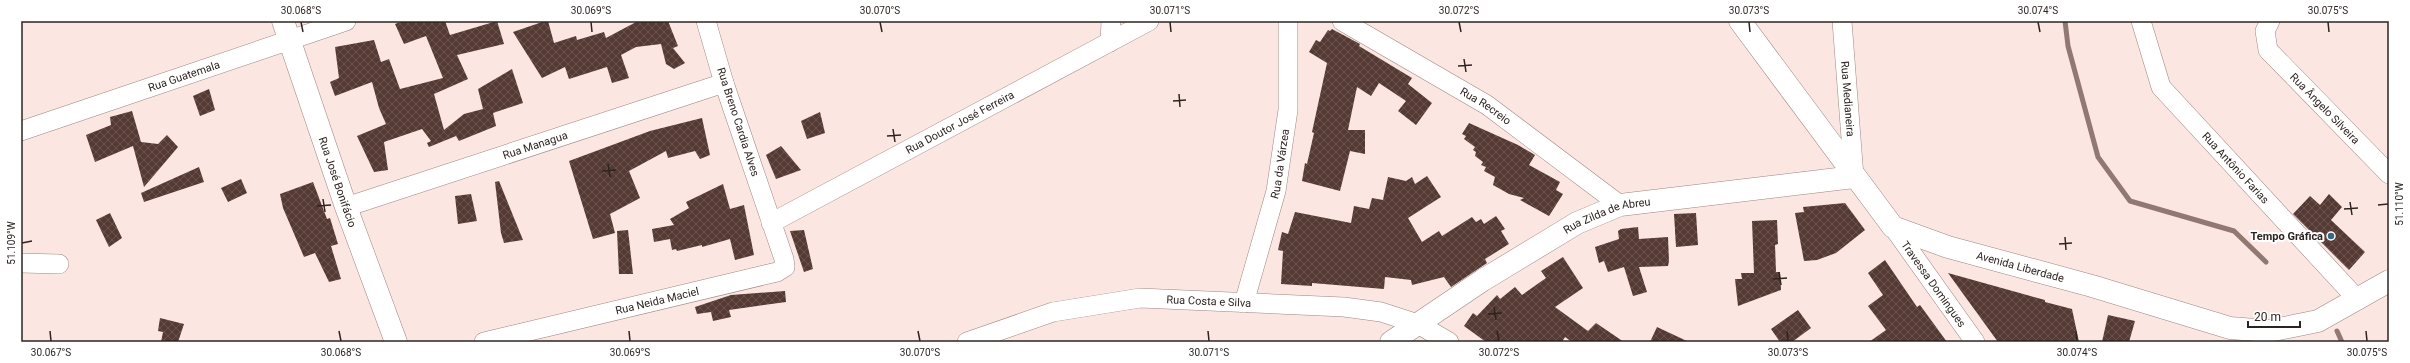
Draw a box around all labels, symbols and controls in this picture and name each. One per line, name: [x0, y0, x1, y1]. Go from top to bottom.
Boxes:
text: 30.068°S: [281, 5, 321, 16]
text: 30.069°S: [571, 5, 611, 16]
text: 30.070°S: [860, 5, 900, 16]
text: 30.071°S: [1150, 5, 1190, 16]
text: 30.072°S: [1439, 5, 1479, 16]
text: 30.073°S: [1729, 5, 1769, 16]
text: 30.074°S: [2018, 5, 2058, 16]
text: 30.075°S: [2308, 5, 2348, 16]
street label: Rua Guatemala: [146, 58, 221, 94]
street label: Rua Medianeira: [1839, 60, 1857, 137]
street label: Rua Breno Cardia Alves: [714, 66, 762, 178]
street label: Rua Ângelo Silveira: [2288, 70, 2362, 147]
street label: Rua Recreio: [1458, 84, 1514, 127]
street label: Rua Doutor José Ferreira: [903, 88, 1016, 156]
street label: Rua Managua: [501, 128, 569, 162]
street label: Rua da Várzea: [1268, 128, 1292, 200]
street label: Rua Antônio Farias: [2200, 129, 2272, 206]
street label: Rua José Bonifácio: [316, 135, 359, 229]
text: 51.110°W: [2394, 182, 2405, 226]
street label: Rua Zilda de Abreu: [1561, 195, 1651, 236]
text: 51.109°W: [6, 221, 17, 265]
place label: Tempo Gráfica: [2251, 230, 2323, 243]
marker: Tempo Gráfica: [2326, 231, 2336, 241]
street label: Travessa Domingues: [1899, 238, 1969, 330]
street label: Avenida Liberdade: [1975, 248, 2066, 285]
street label: Rua Neida Maciel: [614, 284, 700, 317]
street label: Rua Costa e Silva: [1166, 293, 1251, 309]
scale bar: [2248, 303, 2300, 329]
text: 20 m: [2254, 310, 2281, 324]
text: 30.067°S: [31, 347, 71, 358]
text: 30.068°S: [321, 347, 361, 358]
text: 30.069°S: [610, 347, 650, 358]
text: 30.070°S: [900, 347, 940, 358]
text: 30.071°S: [1189, 347, 1229, 358]
text: 30.072°S: [1479, 347, 1519, 358]
text: 30.073°S: [1768, 347, 1808, 358]
text: 30.074°S: [2057, 347, 2097, 358]
text: 30.075°S: [2347, 347, 2387, 358]

